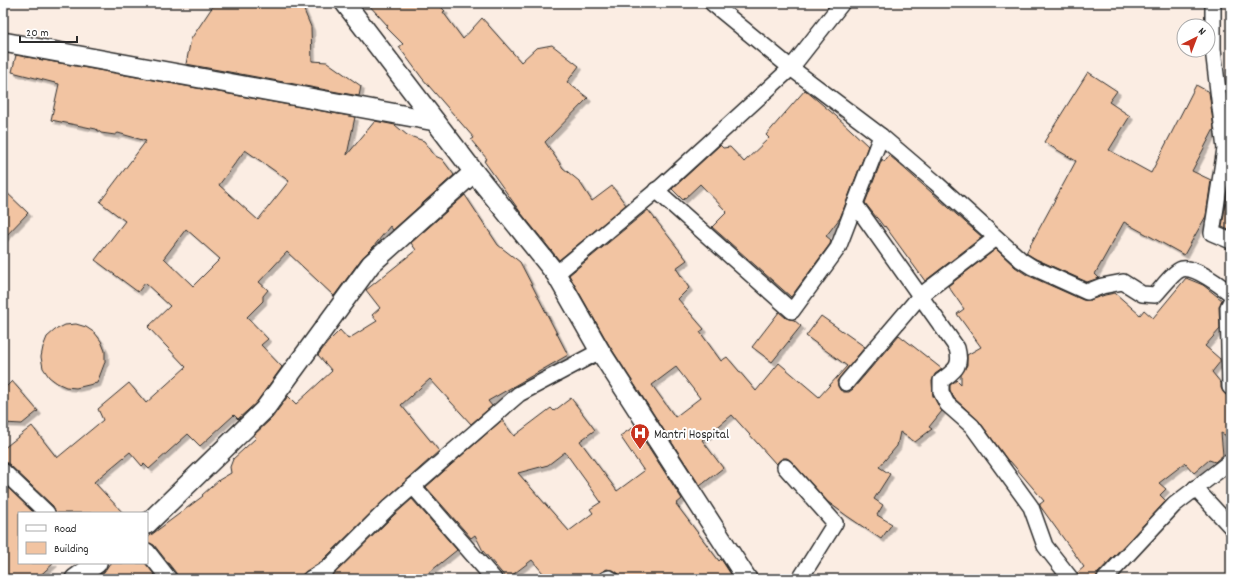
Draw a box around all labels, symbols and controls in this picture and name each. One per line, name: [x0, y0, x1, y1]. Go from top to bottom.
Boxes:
scale bar: [20, 18, 77, 44]
north arrow: [1176, 18, 1216, 58]
text: N: [1194, 24, 1209, 40]
text: 20 m: [26, 25, 49, 42]
hospital icon: Mantri Hospital: [629, 422, 651, 450]
place label: Mantri Hospital: [654, 426, 729, 445]
legend: [18, 512, 148, 564]
text: Road: [54, 521, 76, 538]
text: Building: [54, 541, 89, 558]

